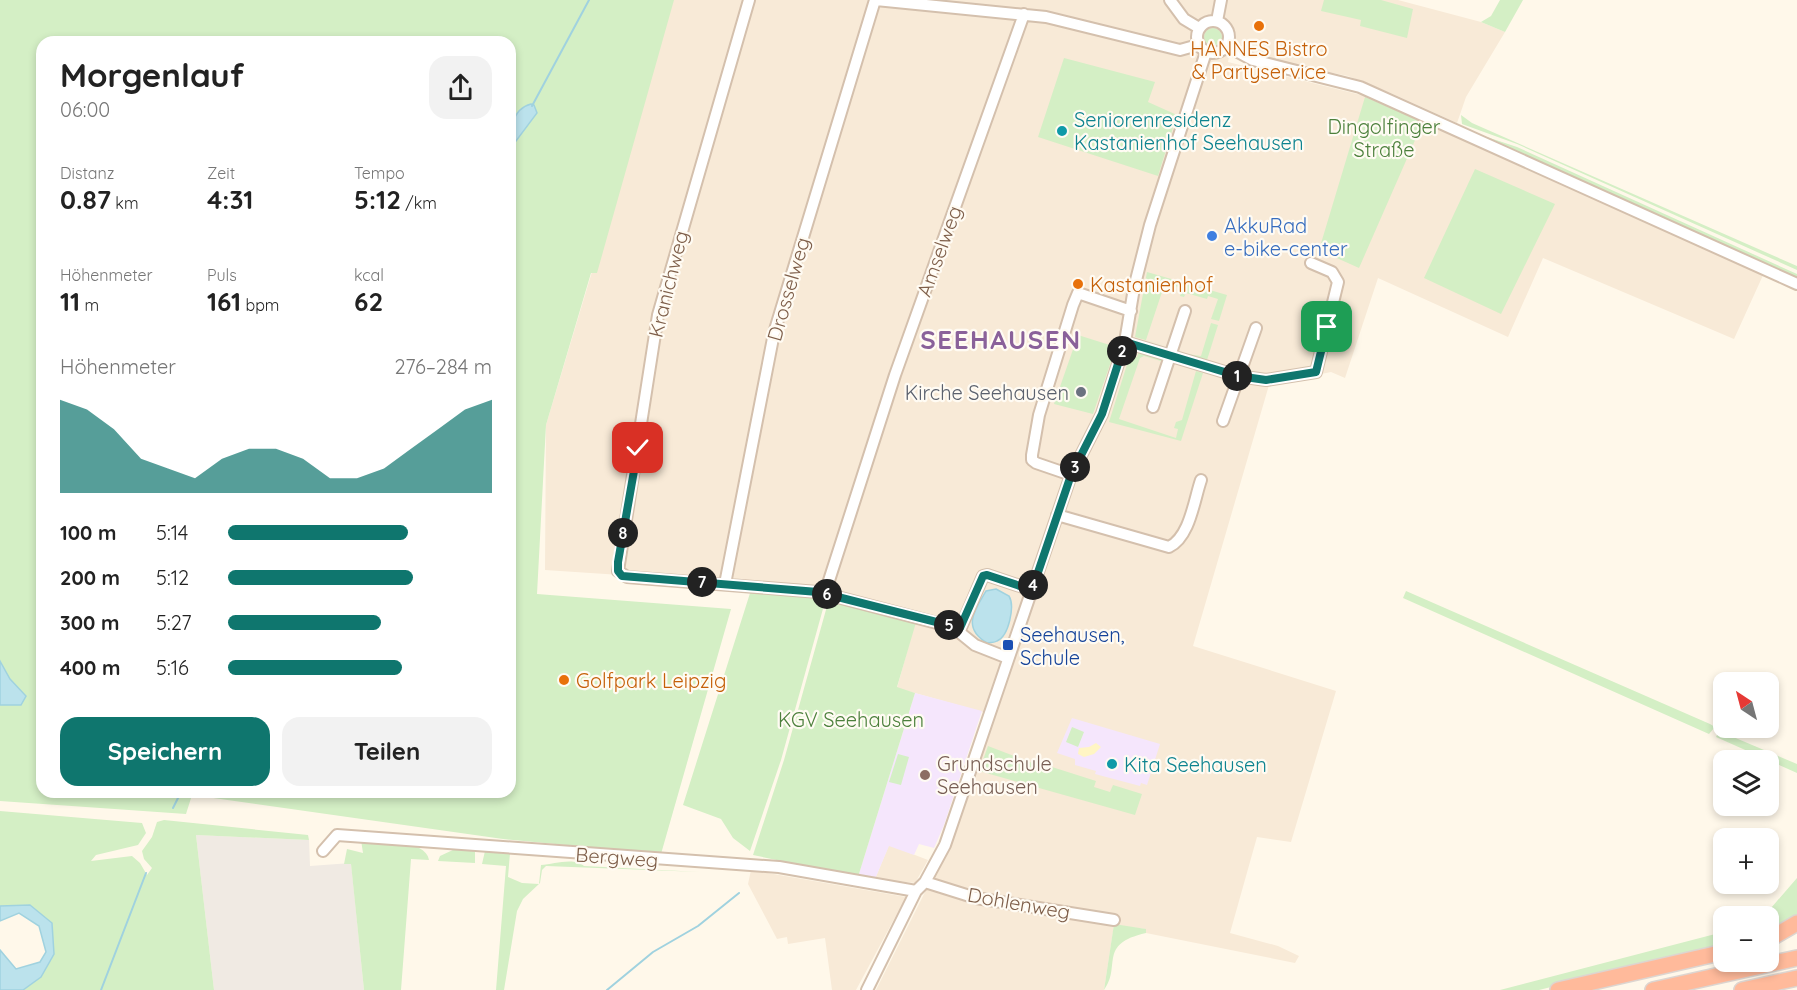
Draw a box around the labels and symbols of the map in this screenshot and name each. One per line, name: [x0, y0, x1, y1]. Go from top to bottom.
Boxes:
marker: HANNES Bistro & Partyservice: [1252, 19, 1266, 33]
place label: HANNES Bistro & Partyservice: [1190, 36, 1328, 84]
place label: Seniorenresidenz Kastanienhof Seehausen: [1074, 107, 1303, 155]
park label: Dingolfinger Straße: [1327, 114, 1441, 162]
marker: Seniorenresidenz Kastanienhof Seehausen: [1055, 124, 1069, 138]
street label: Amselweg: [911, 202, 967, 300]
place label: AkkuRad e-bike-center: [1224, 213, 1348, 261]
street label: Kranichweg: [643, 228, 693, 340]
marker: AkkuRad e-bike-center: [1205, 229, 1219, 243]
street label: Drosselweg: [761, 234, 815, 344]
place label: Kastanienhof: [1090, 272, 1213, 297]
marker: Kastanienhof: [1071, 277, 1085, 291]
pin: [1301, 301, 1352, 352]
district label: SEEHAUSEN: [920, 323, 1082, 356]
pin: 2: [1107, 336, 1137, 366]
pin: 1: [1222, 361, 1252, 391]
place label: Kirche Seehausen: [905, 380, 1069, 405]
marker: Kirche Seehausen: [1074, 385, 1088, 399]
pin: [612, 422, 663, 473]
pin: 3: [1060, 452, 1090, 482]
pin: 8: [608, 518, 638, 548]
pin: 7: [687, 567, 717, 597]
pin: 4: [1018, 570, 1048, 600]
pin: 6: [812, 579, 842, 609]
pin: 5: [934, 610, 964, 640]
place label: Seehausen, Schule: [1020, 622, 1125, 670]
marker: Seehausen, Schule: [1001, 638, 1015, 652]
place label: Golfpark Leipzig: [576, 668, 726, 693]
north arrow: [1713, 672, 1779, 738]
marker: Golfpark Leipzig: [557, 673, 571, 687]
park label: KGV Seehausen: [778, 707, 924, 732]
place label: Grundschule Seehausen: [937, 751, 1052, 799]
place label: Kita Seehausen: [1124, 752, 1267, 777]
marker: Kita Seehausen: [1105, 757, 1119, 771]
marker: Grundschule Seehausen: [918, 768, 932, 782]
street label: Bergweg: [575, 842, 659, 872]
street label: Dohlenweg: [966, 882, 1072, 924]

